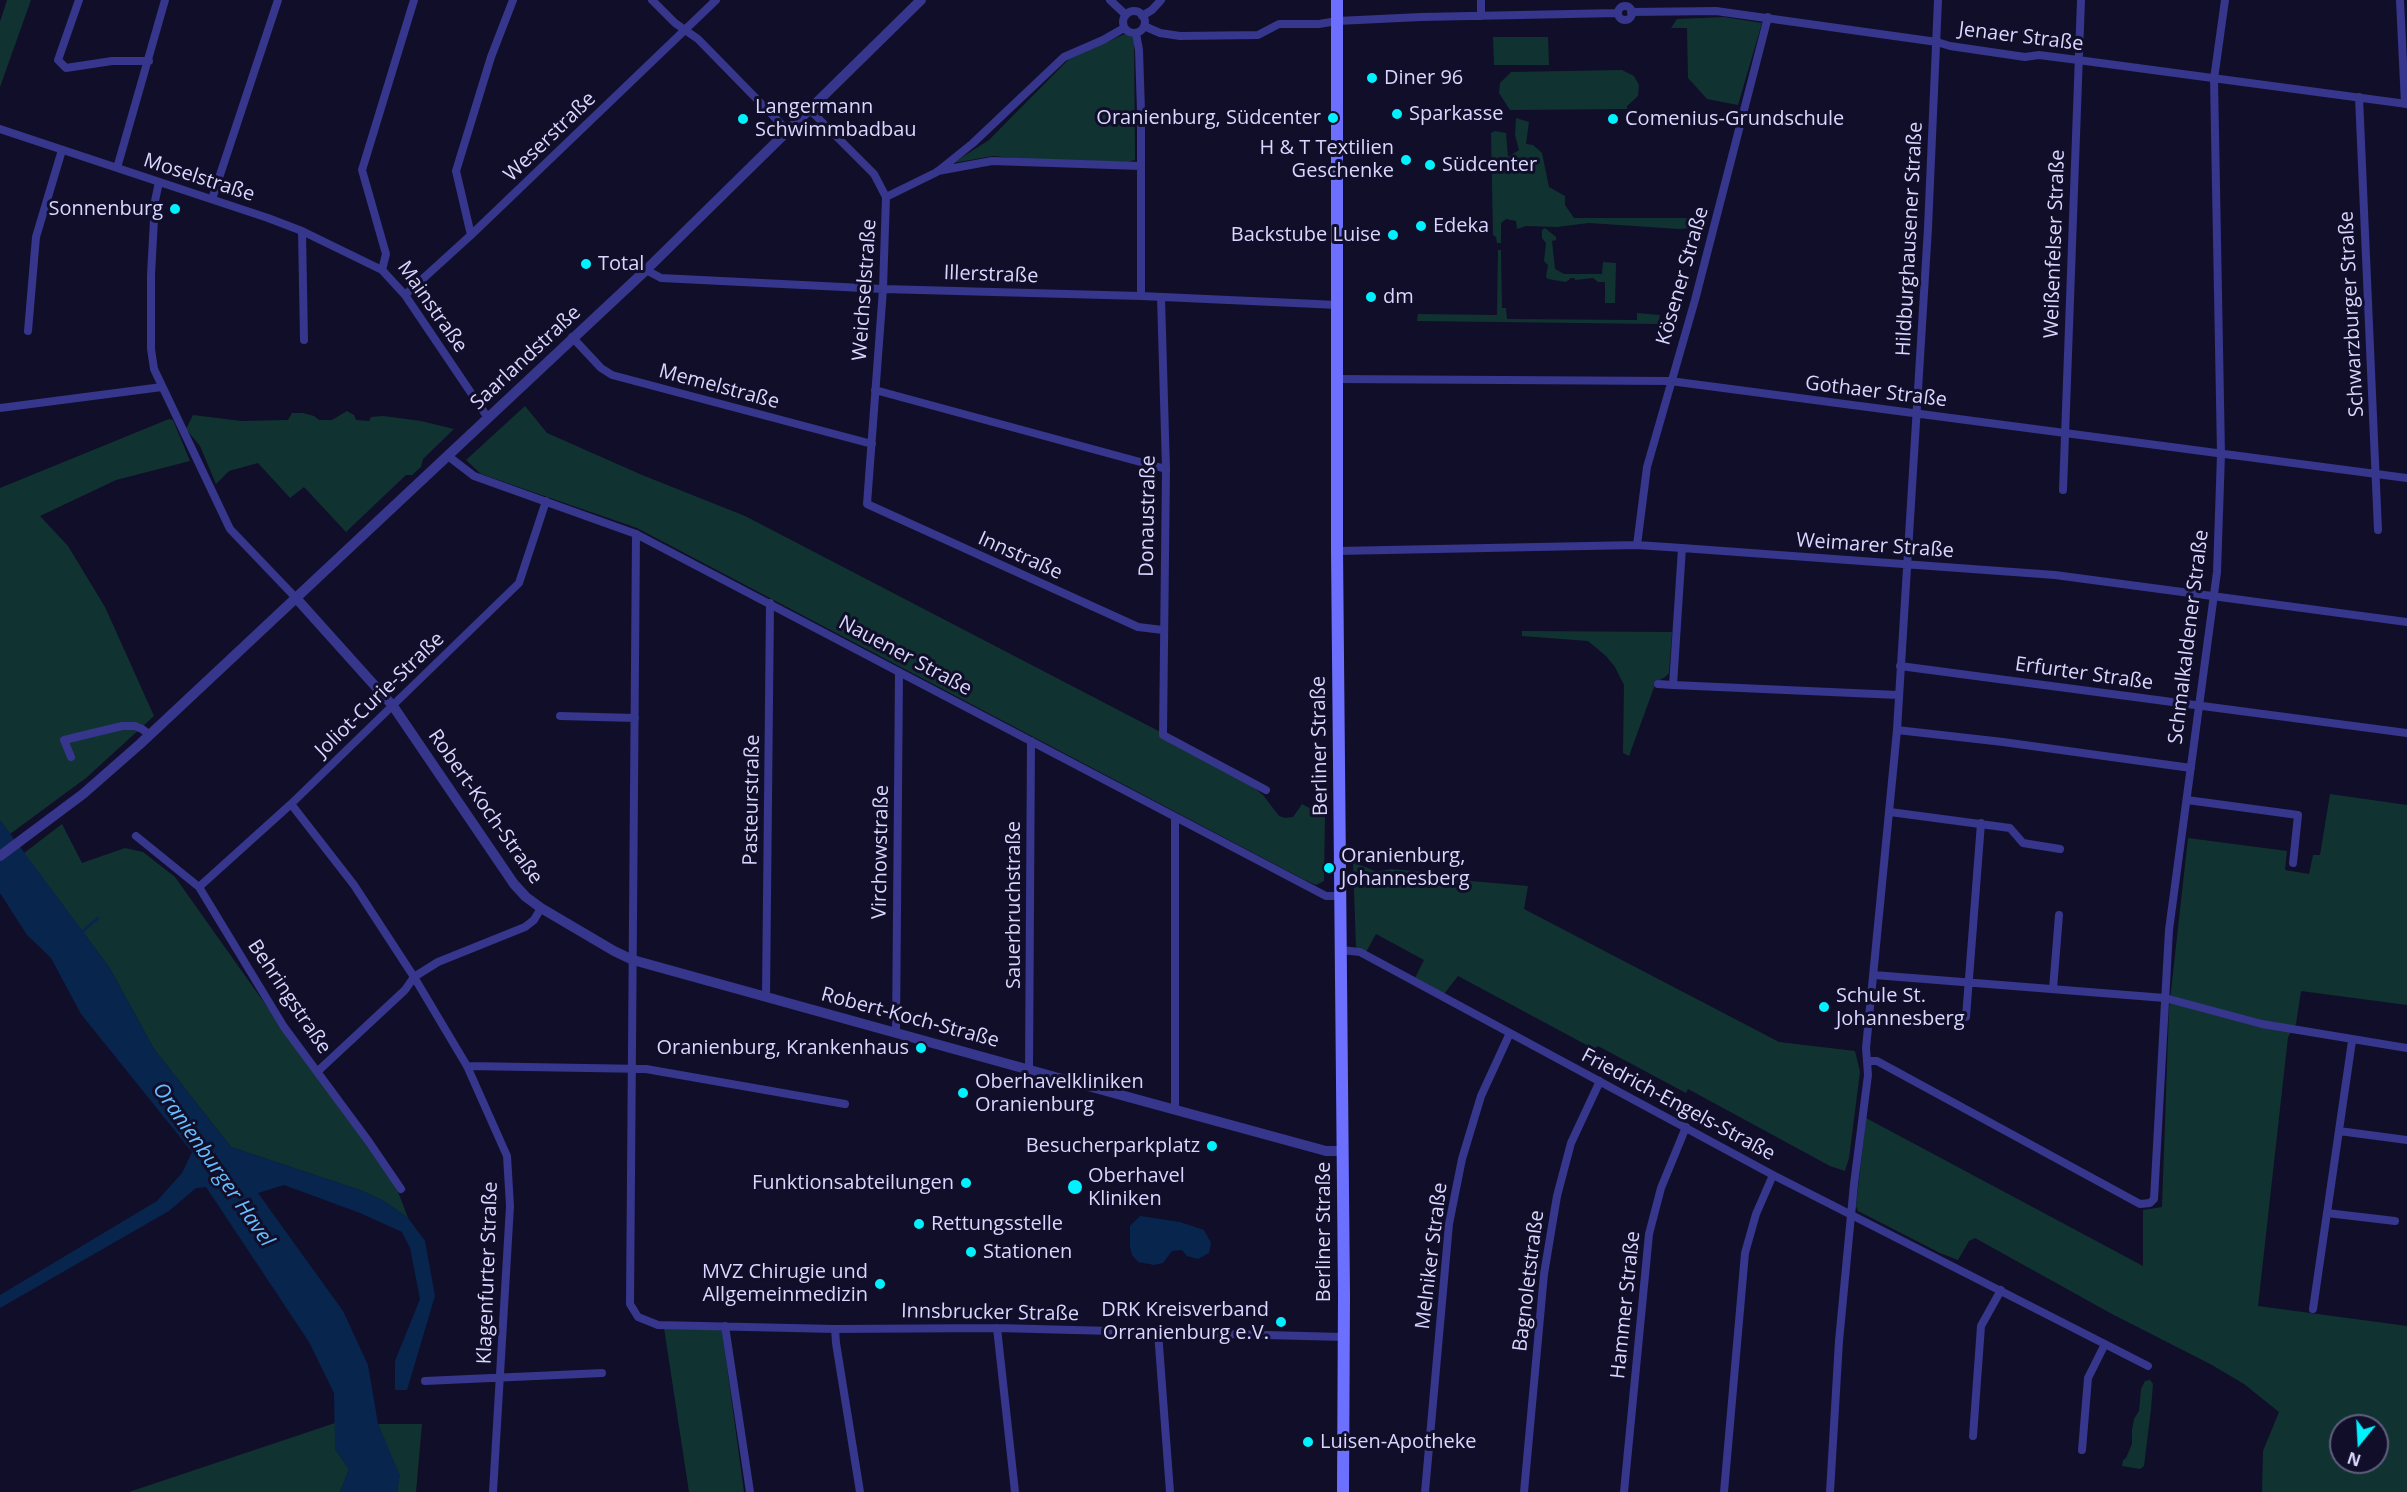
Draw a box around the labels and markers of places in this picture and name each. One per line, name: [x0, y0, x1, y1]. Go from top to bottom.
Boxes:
place label: Diner 96: [1384, 66, 1463, 90]
marker: Diner 96: [1365, 71, 1379, 85]
place label: Langermann Schwimmbadbau: [755, 95, 917, 142]
place label: Sparkasse: [1409, 102, 1503, 126]
place label: Oranienburg, Südcenter: [1096, 106, 1321, 130]
marker: Sparkasse: [1390, 107, 1404, 121]
place label: Comenius-Grundschule: [1625, 107, 1844, 131]
marker: Oranienburg, Südcenter: [1326, 111, 1340, 125]
marker: Langermann Schwimmbadbau: [736, 112, 750, 126]
marker: Comenius-Grundschule: [1606, 112, 1620, 126]
place label: H & T Textilien Geschenke: [1260, 136, 1394, 183]
marker: H & T Textilien Geschenke: [1399, 153, 1413, 167]
place label: Südcenter: [1442, 153, 1537, 177]
marker: Südcenter: [1423, 158, 1437, 172]
place label: Sonnenburg: [48, 197, 163, 221]
marker: Sonnenburg: [168, 202, 182, 216]
place label: Edeka: [1433, 214, 1489, 238]
marker: Edeka: [1414, 219, 1428, 233]
place label: Backstube Luise: [1231, 223, 1381, 247]
marker: Backstube Luise: [1386, 228, 1400, 242]
place label: Total: [598, 252, 644, 276]
marker: Total: [579, 257, 593, 271]
place label: dm: [1383, 285, 1414, 309]
marker: dm: [1364, 290, 1378, 304]
place label: Oranienburg, Johannesberg: [1341, 844, 1470, 891]
marker: Oranienburg, Johannesberg: [1322, 861, 1336, 875]
place label: Schule St. Johannesberg: [1836, 984, 1965, 1031]
marker: Schule St. Johannesberg: [1817, 1000, 1831, 1014]
place label: Oranienburg, Krankenhaus: [656, 1036, 909, 1060]
marker: Oranienburg, Krankenhaus: [914, 1041, 928, 1055]
place label: Oberhavelkliniken Oranienburg: [975, 1070, 1144, 1117]
marker: Oberhavelkliniken Oranienburg: [956, 1086, 970, 1100]
place label: Besucherparkplatz: [1026, 1134, 1200, 1158]
marker: Besucherparkplatz: [1205, 1139, 1219, 1153]
place label: Oberhavel Kliniken: [1088, 1164, 1185, 1211]
place label: Funktionsabteilungen: [752, 1171, 954, 1195]
marker: Funktionsabteilungen: [959, 1176, 973, 1190]
marker: Oberhavel Kliniken: [1066, 1178, 1084, 1196]
place label: Rettungsstelle: [931, 1212, 1063, 1236]
marker: Rettungsstelle: [912, 1217, 926, 1231]
place label: Stationen: [983, 1240, 1072, 1264]
marker: Stationen: [964, 1245, 978, 1259]
place label: MVZ Chirugie und Allgemeinmedizin: [702, 1260, 868, 1307]
marker: MVZ Chirugie und Allgemeinmedizin: [873, 1277, 887, 1291]
place label: DRK Kreisverband Orranienburg e.V.: [1101, 1298, 1269, 1345]
marker: DRK Kreisverband Orranienburg e.V.: [1274, 1315, 1288, 1329]
place label: Luisen-Apotheke: [1320, 1430, 1476, 1454]
marker: Luisen-Apotheke: [1301, 1435, 1315, 1449]

